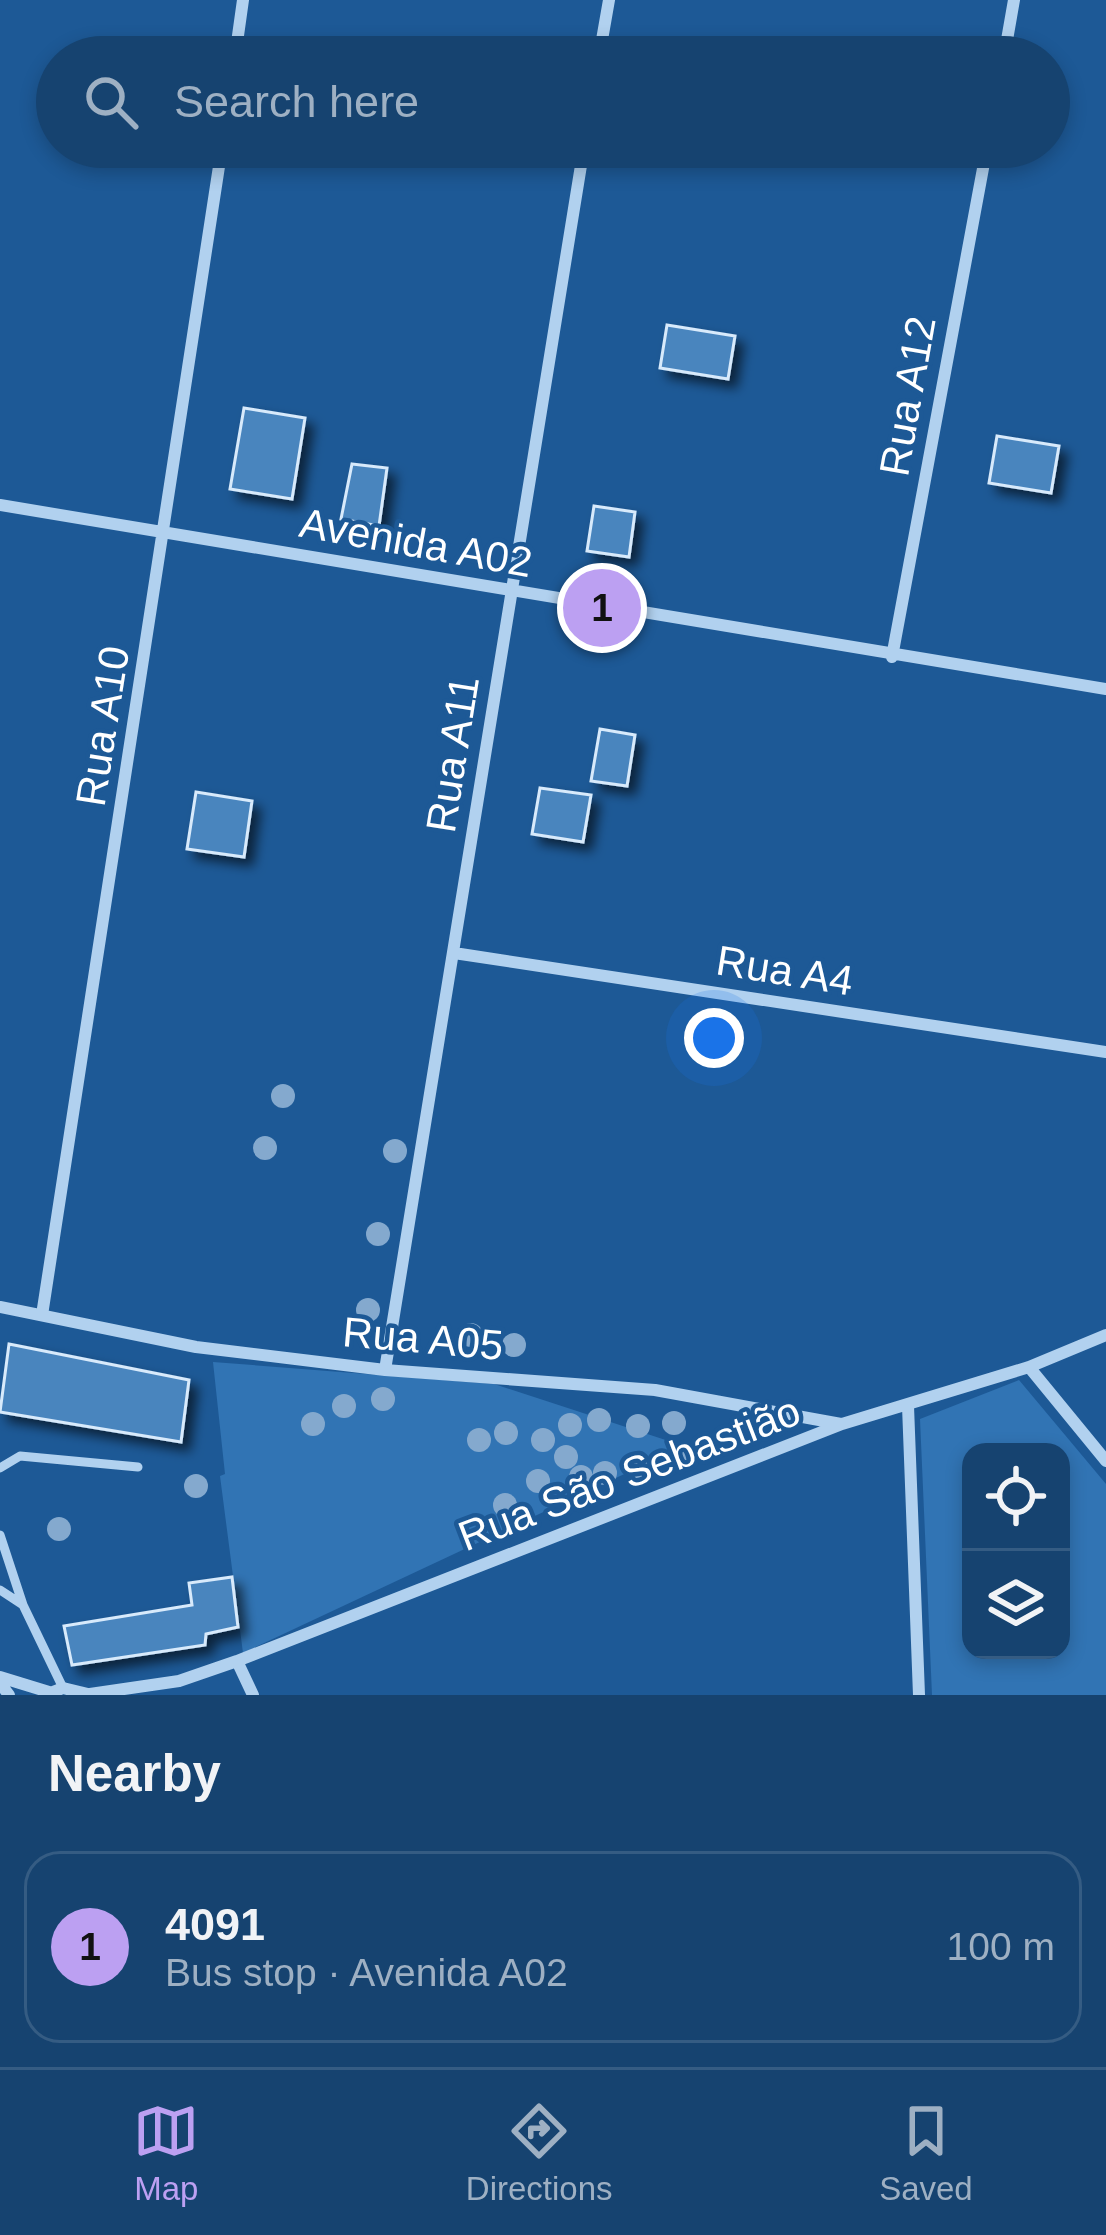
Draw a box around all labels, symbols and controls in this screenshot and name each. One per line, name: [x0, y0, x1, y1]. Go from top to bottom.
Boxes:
search box: [36, 36, 1070, 168]
icon: search: [78, 69, 144, 135]
text: Search here: [174, 76, 419, 127]
street label: Rua A12: [870, 313, 945, 480]
street label: Avenida A02: [296, 499, 536, 586]
pin: 1: [563, 563, 641, 653]
street label: Rua A10: [67, 643, 138, 809]
street label: Rua A11: [417, 672, 488, 836]
street label: Rua A4: [713, 937, 857, 1004]
your location: [684, 1008, 744, 1068]
street label: Rua A05: [341, 1308, 505, 1369]
street label: Rua São Sebastião: [452, 1387, 807, 1560]
map controls: [962, 1443, 1070, 1659]
button: locate: [962, 1443, 1070, 1551]
button: layers: [962, 1551, 1070, 1659]
text: Nearby: [48, 1745, 221, 1802]
text: 4091: [165, 1899, 265, 1950]
text: 1: [79, 1925, 101, 1968]
text: 100 m: [947, 1925, 1055, 1968]
text: Bus stop · Avenida A02: [165, 1951, 568, 1994]
tab: Map: [133, 2098, 199, 2208]
tab: Directions: [466, 2098, 613, 2208]
tab: Saved: [879, 2098, 973, 2208]

